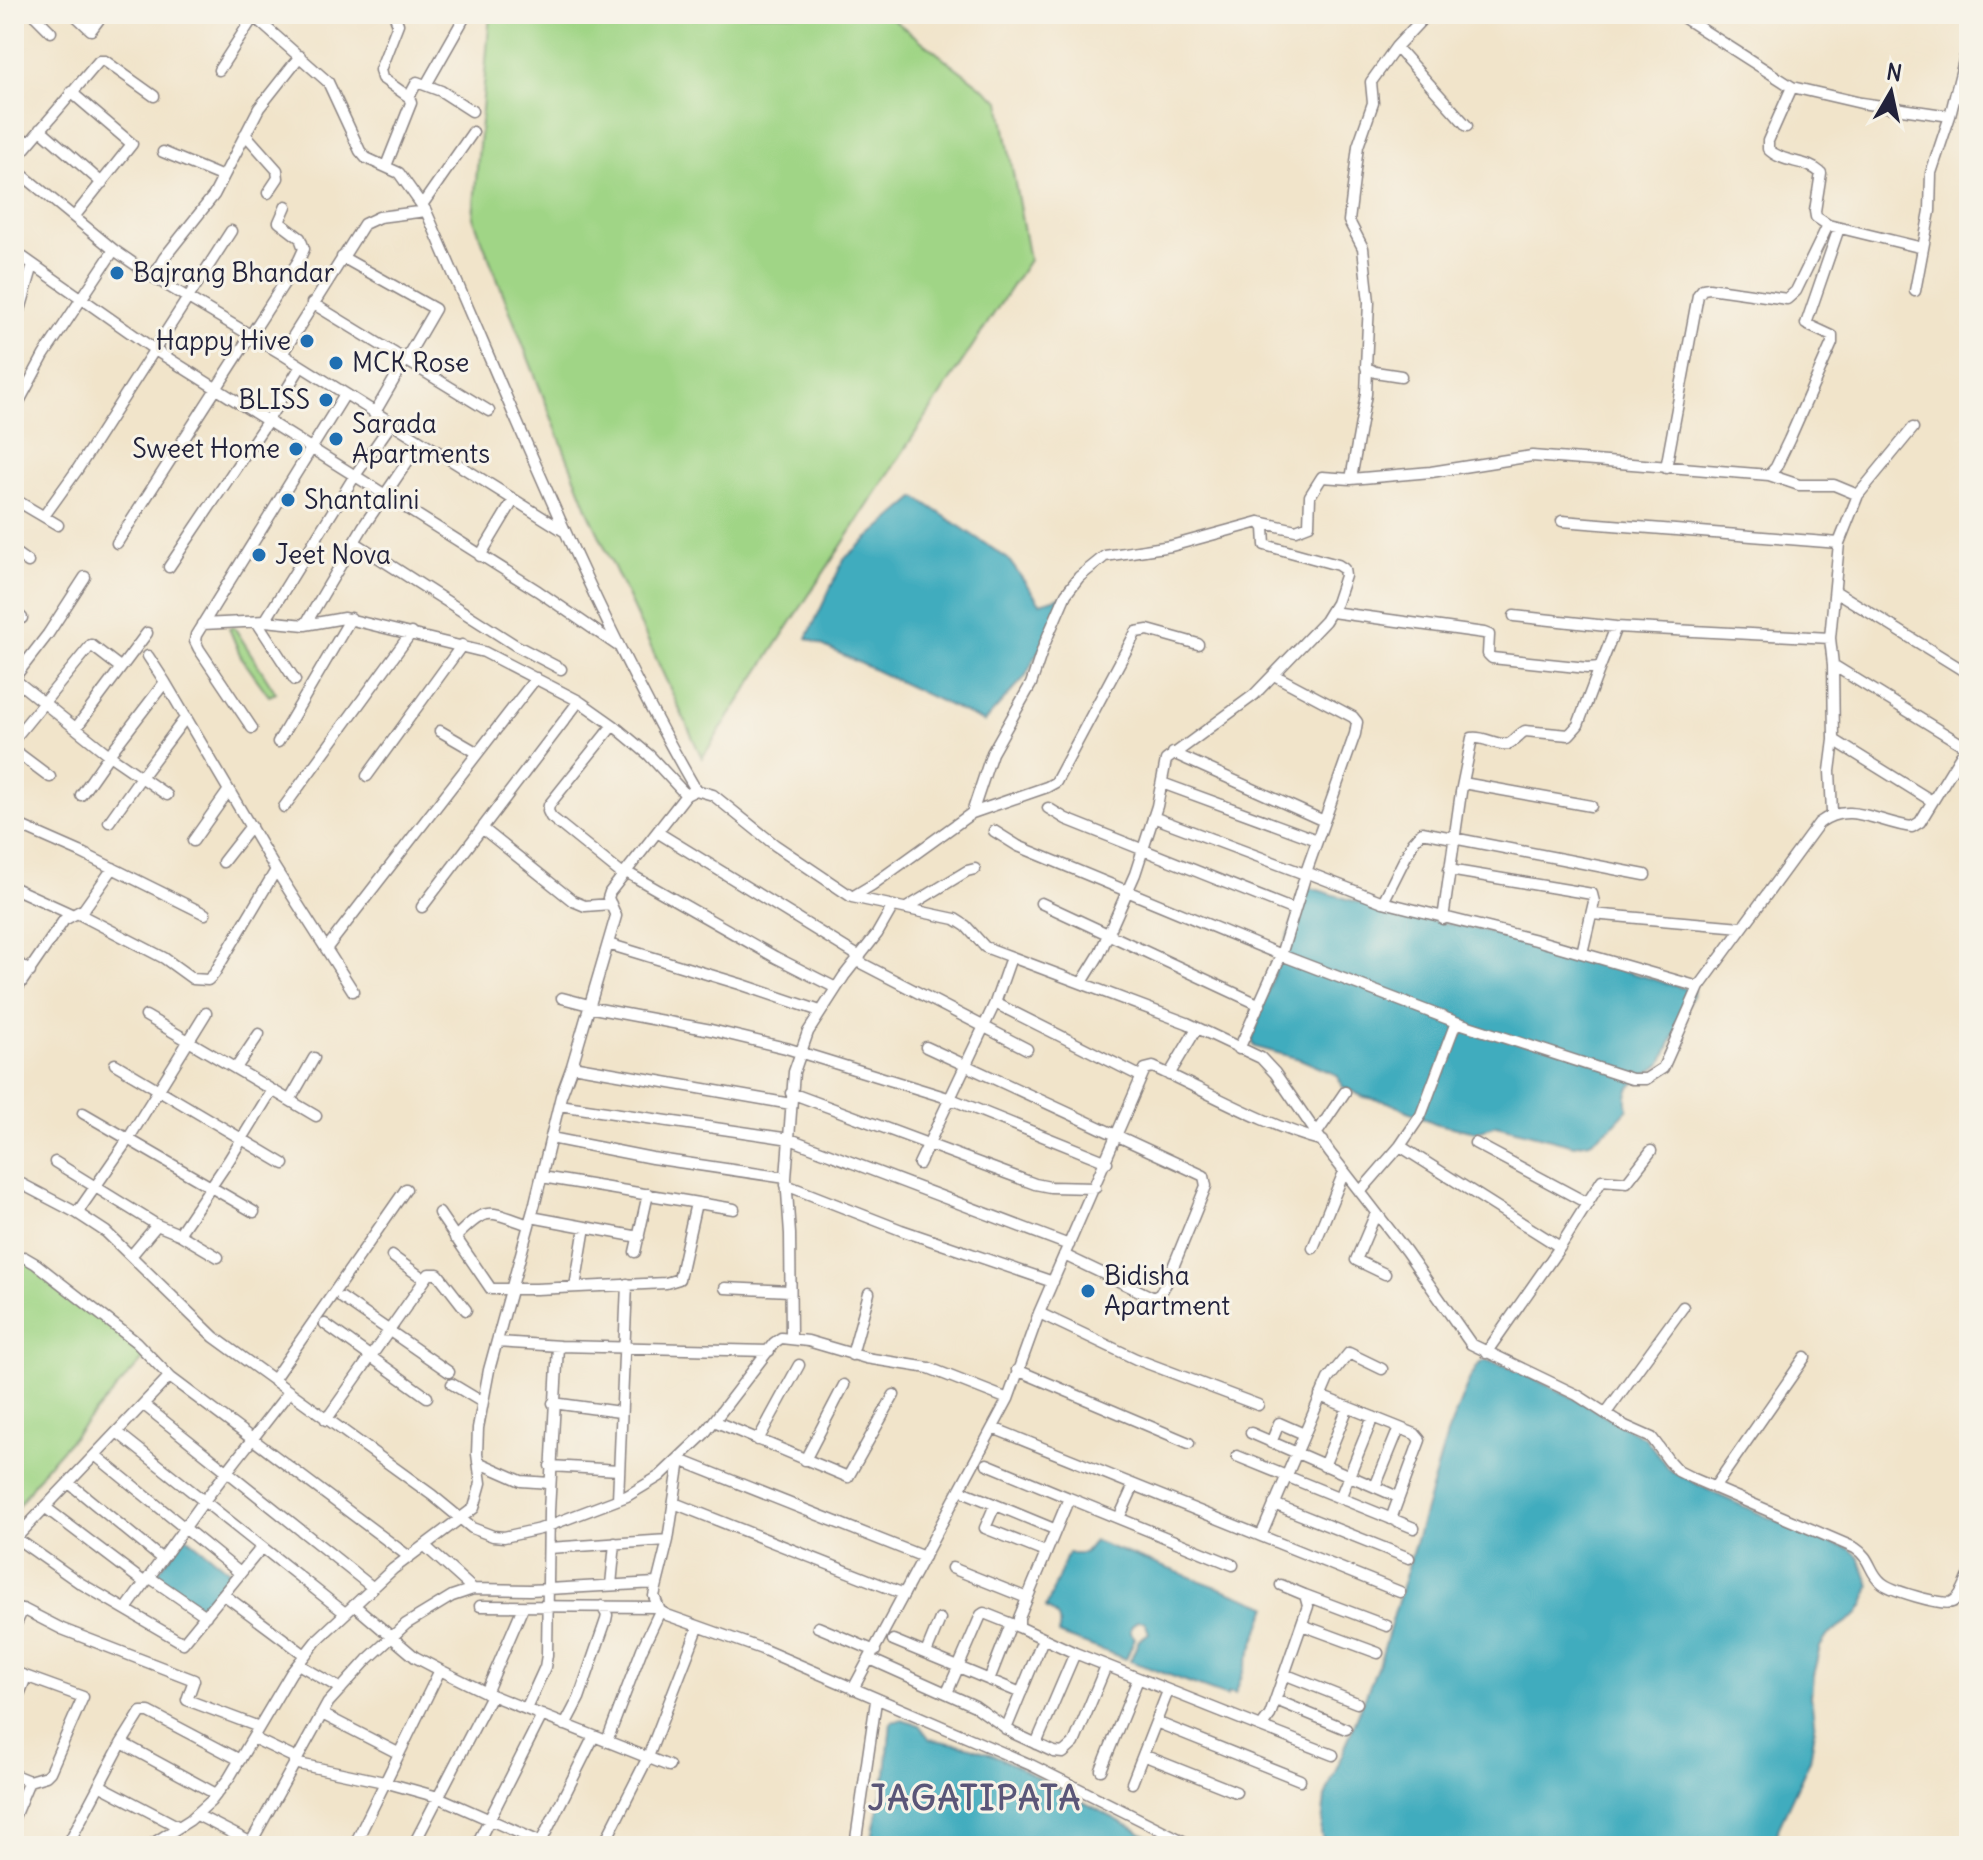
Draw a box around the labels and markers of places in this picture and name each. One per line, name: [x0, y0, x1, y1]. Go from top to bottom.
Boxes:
place label: Bajrang Bhandar: [133, 256, 335, 289]
marker: Bajrang Bhandar: [108, 264, 126, 282]
place label: Happy Hive: [156, 324, 291, 357]
marker: Happy Hive: [298, 332, 316, 350]
place label: MCK Rose: [352, 346, 469, 379]
marker: MCK Rose: [327, 354, 345, 372]
place label: BLISS: [239, 383, 310, 416]
marker: BLISS: [317, 391, 335, 409]
place label: Sarada Apartments: [352, 407, 490, 470]
marker: Sarada Apartments: [327, 430, 345, 448]
place label: Sweet Home: [132, 432, 280, 465]
marker: Sweet Home: [287, 440, 305, 458]
place label: Shantalini: [304, 483, 419, 516]
marker: Shantalini: [279, 491, 297, 509]
place label: Jeet Nova: [275, 538, 391, 571]
marker: Jeet Nova: [250, 546, 268, 564]
place label: Bidisha Apartment: [1104, 1259, 1230, 1322]
marker: Bidisha Apartment: [1079, 1282, 1097, 1300]

